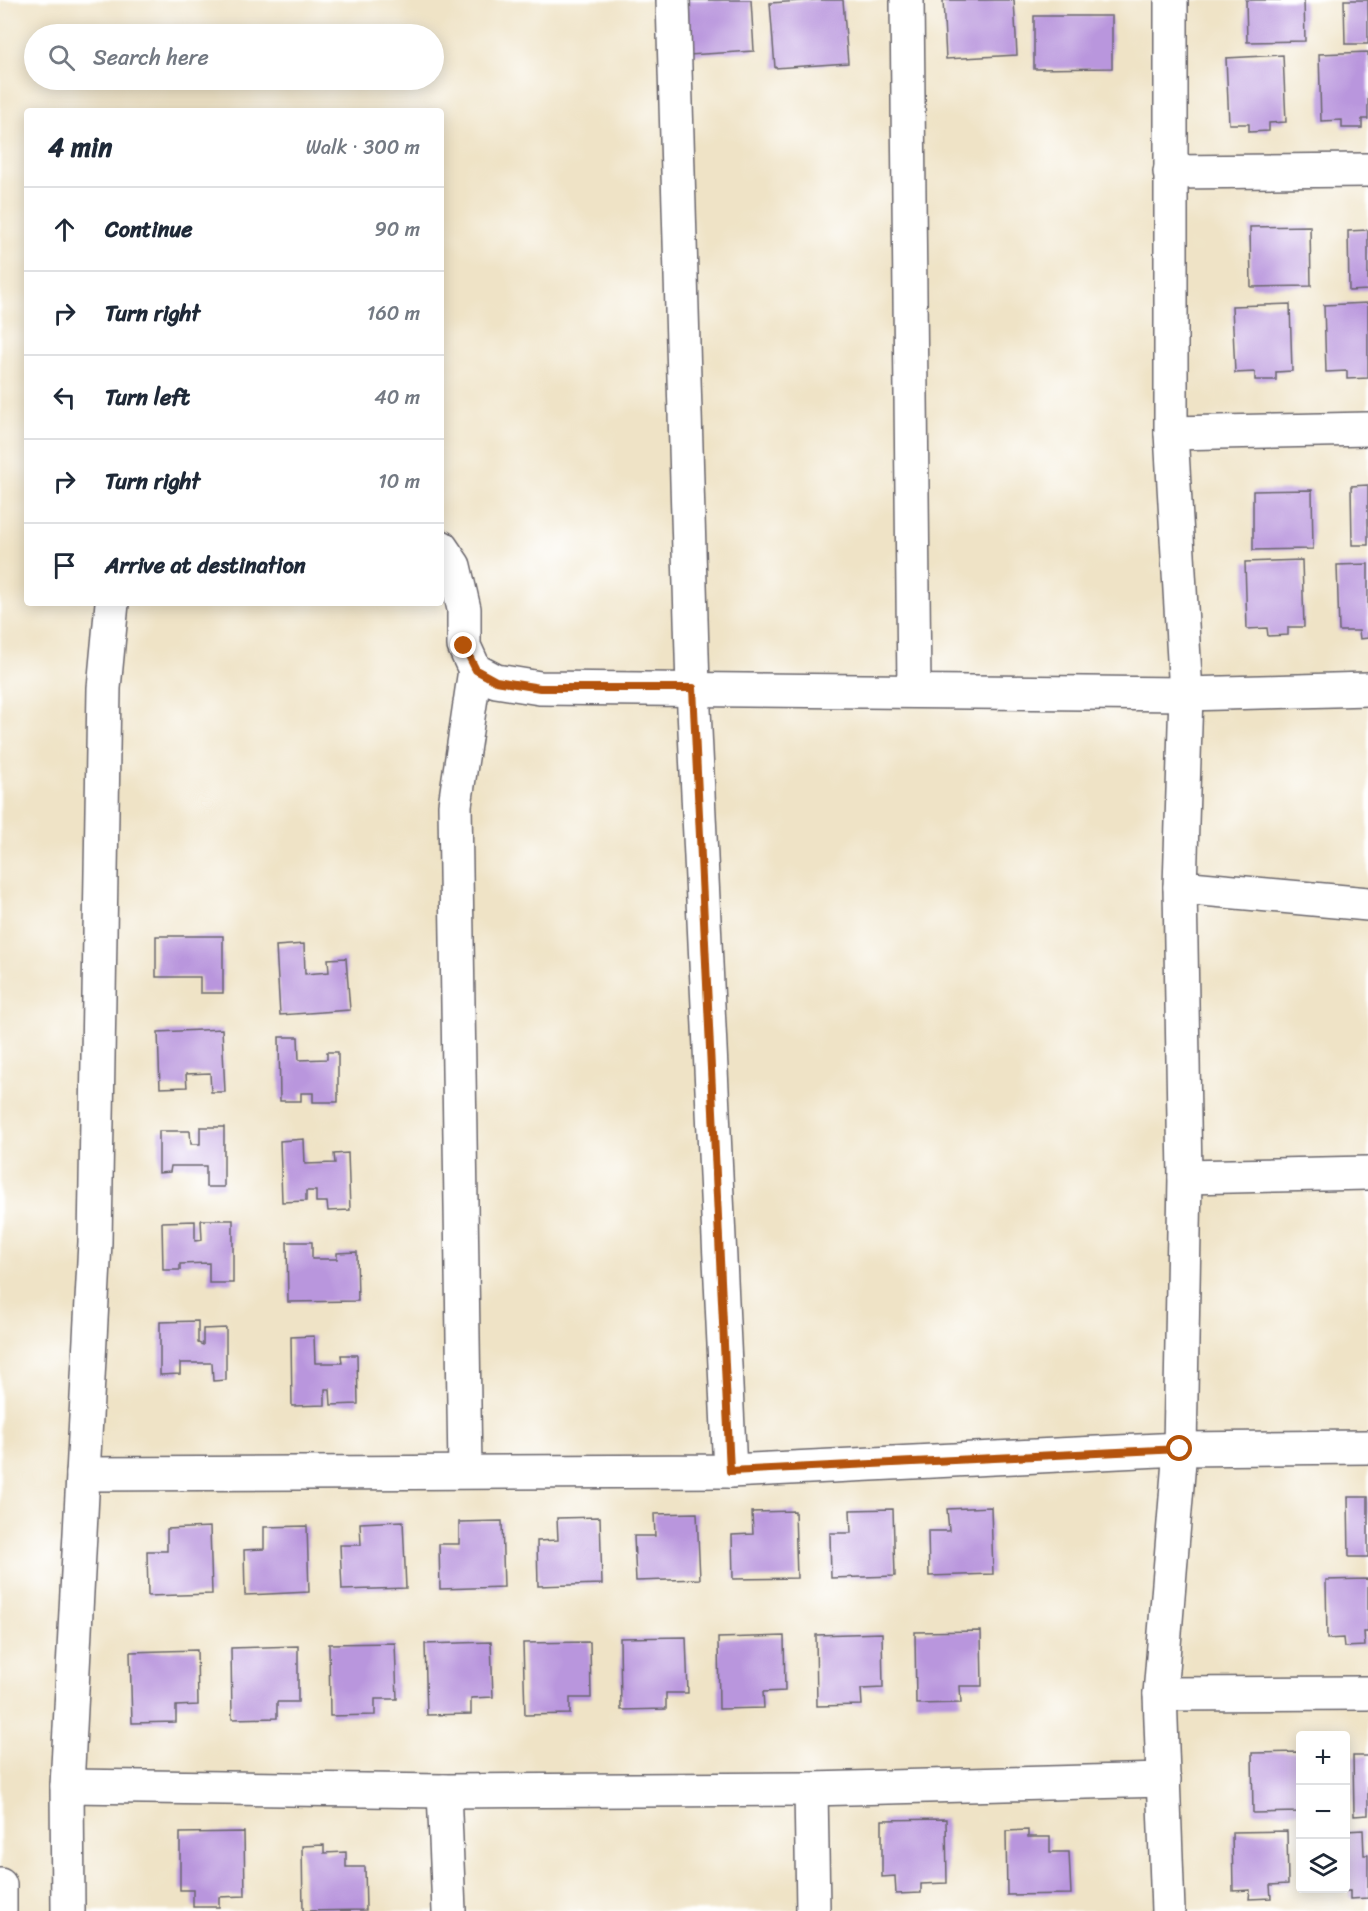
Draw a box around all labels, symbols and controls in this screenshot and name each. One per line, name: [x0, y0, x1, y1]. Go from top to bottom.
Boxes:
search box: [24, 24, 444, 90]
text: Search here: [93, 38, 209, 77]
icon: search: [45, 41, 78, 74]
text: 4 min: [48, 124, 112, 170]
text: Walk · 300 m: [306, 130, 420, 165]
text: Continue: [105, 210, 193, 249]
text: 90 m: [375, 212, 420, 247]
icon: ahead: [48, 213, 81, 246]
text: Turn right: [105, 294, 200, 333]
text: 160 m: [367, 296, 420, 331]
icon: right: [48, 297, 81, 330]
text: Turn left: [105, 378, 190, 417]
text: 40 m: [374, 380, 420, 415]
icon: left: [48, 381, 81, 414]
text: Turn right: [105, 462, 200, 501]
text: 10 m: [378, 464, 420, 499]
icon: right: [48, 465, 81, 498]
text: Arrive at destination: [105, 546, 306, 585]
icon: arrive: [48, 549, 81, 582]
route end: [450, 632, 476, 658]
route start: [1166, 1435, 1192, 1461]
map controls: [1296, 1731, 1350, 1893]
button: +: [1296, 1731, 1350, 1785]
button: −: [1296, 1785, 1350, 1839]
button: layers: [1296, 1839, 1350, 1893]

